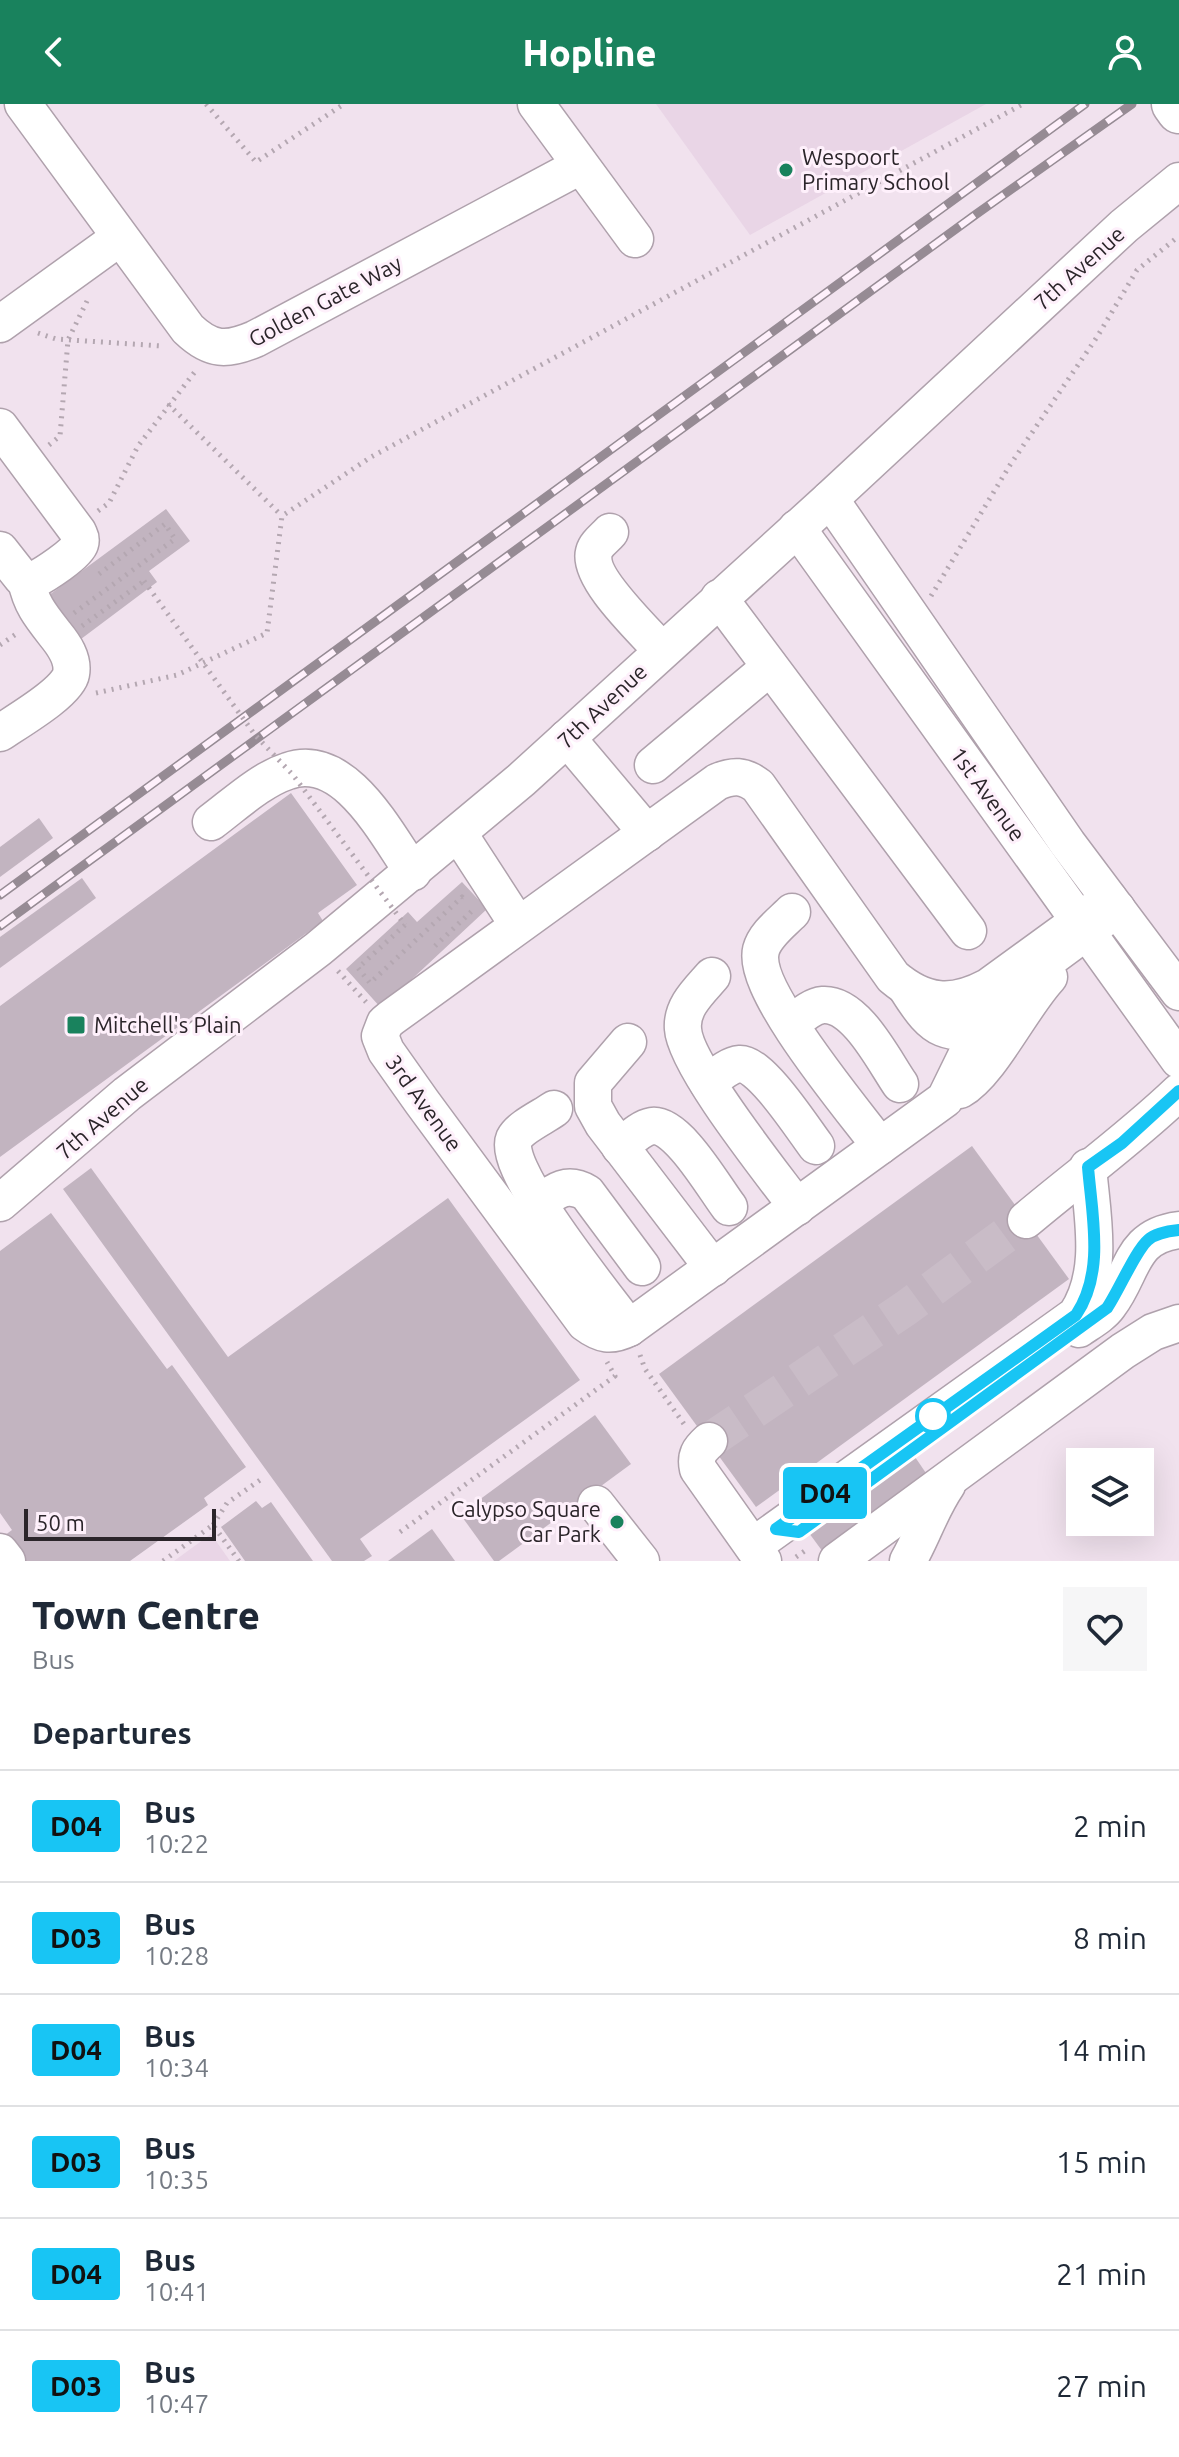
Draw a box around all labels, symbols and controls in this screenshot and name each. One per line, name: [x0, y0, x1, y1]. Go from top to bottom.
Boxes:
icon: back: [32, 30, 76, 74]
icon: person: [1103, 30, 1147, 74]
text: Hopline: [522, 32, 657, 73]
place label: Wespoort Primary School: [802, 144, 950, 194]
marker: Wespoort Primary School: [777, 161, 795, 179]
street label: 7th Avenue: [1028, 221, 1129, 315]
street label: Golden Gate Way: [244, 250, 406, 351]
street label: 7th Avenue: [552, 658, 651, 753]
street label: 1st Avenue: [946, 742, 1031, 845]
place label: Mitchell's Plain: [94, 1012, 242, 1037]
marker: Mitchell's Plain: [65, 1014, 87, 1036]
street label: 3rd Avenue: [381, 1050, 468, 1156]
street label: 7th Avenue: [51, 1071, 152, 1164]
unlabelled marker: [916, 1399, 950, 1433]
map controls: [1066, 1448, 1154, 1536]
button: layers: [1066, 1448, 1154, 1536]
line badge: D04: [779, 1467, 871, 1519]
text: D04: [799, 1477, 851, 1508]
place label: Calypso Square Car Park: [451, 1496, 601, 1546]
scale bar: [24, 1505, 216, 1541]
text: 50 m: [36, 1510, 85, 1535]
marker: Calypso Square Car Park: [608, 1513, 626, 1531]
button: heart: [1063, 1587, 1147, 1671]
text: Town Centre: [32, 1594, 260, 1636]
text: Bus: [32, 1645, 75, 1674]
text: Departures: [32, 1716, 192, 1750]
text: Bus: [144, 1795, 196, 1829]
text: 2 min: [1073, 1809, 1147, 1843]
text: D04: [50, 1810, 102, 1841]
text: 10:22: [144, 1829, 209, 1858]
text: Bus: [144, 1907, 196, 1941]
text: 8 min: [1073, 1921, 1147, 1955]
text: D03: [50, 1922, 102, 1953]
text: 10:28: [144, 1941, 209, 1970]
text: Bus: [144, 2019, 196, 2053]
text: 14 min: [1056, 2033, 1147, 2067]
text: D04: [50, 2034, 102, 2065]
text: 10:34: [144, 2053, 209, 2082]
text: Bus: [144, 2131, 196, 2165]
text: 15 min: [1056, 2145, 1147, 2179]
text: D03: [50, 2146, 102, 2177]
text: 10:35: [144, 2165, 209, 2194]
text: Bus: [144, 2243, 196, 2277]
text: 21 min: [1056, 2257, 1147, 2291]
text: D04: [50, 2258, 102, 2289]
text: 10:41: [144, 2277, 209, 2306]
text: Bus: [144, 2355, 196, 2389]
text: 27 min: [1056, 2369, 1147, 2403]
text: D03: [50, 2370, 102, 2401]
text: 10:47: [144, 2389, 209, 2418]

